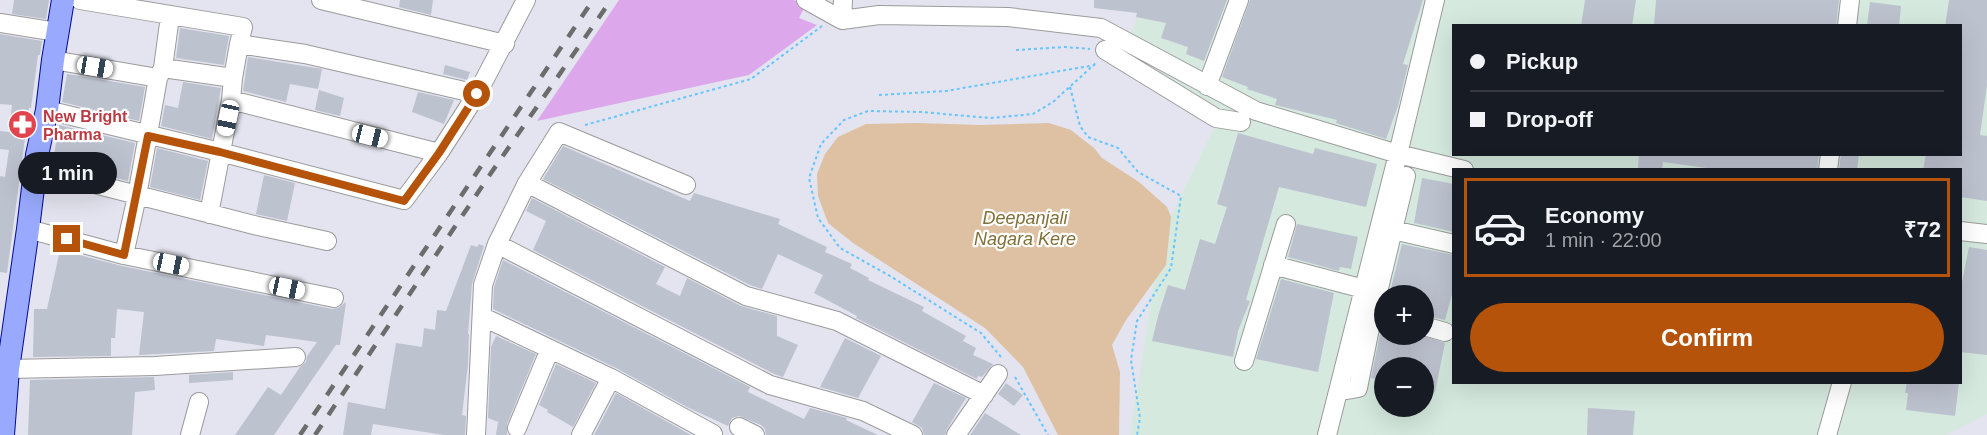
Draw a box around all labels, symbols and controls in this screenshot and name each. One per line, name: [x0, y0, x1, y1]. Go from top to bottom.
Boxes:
text: Pickup: [1506, 49, 1578, 74]
car: [76, 55, 114, 79]
route start: [463, 80, 490, 107]
car: [215, 99, 241, 137]
text: Drop-off: [1506, 107, 1593, 132]
place label: New Bright Pharma: [43, 108, 128, 143]
pharmacy icon: New Bright Pharma: [6, 109, 38, 141]
car: [350, 123, 390, 149]
callout: 1 min: [17, 152, 116, 194]
text: 1 min: [41, 162, 94, 184]
icon: car: [1473, 201, 1527, 255]
text: Economy: [1545, 203, 1644, 228]
water label: Deepanjali Nagara Kere: [974, 208, 1076, 249]
text: ₹72: [1904, 217, 1941, 242]
route end: [53, 225, 80, 252]
text: 1 min · 22:00: [1545, 229, 1662, 251]
car: [152, 251, 190, 277]
car: [268, 275, 306, 301]
map controls: [1374, 285, 1434, 417]
button: +: [1374, 285, 1434, 345]
button: Confirm: [1470, 303, 1944, 372]
button: −: [1374, 357, 1434, 417]

